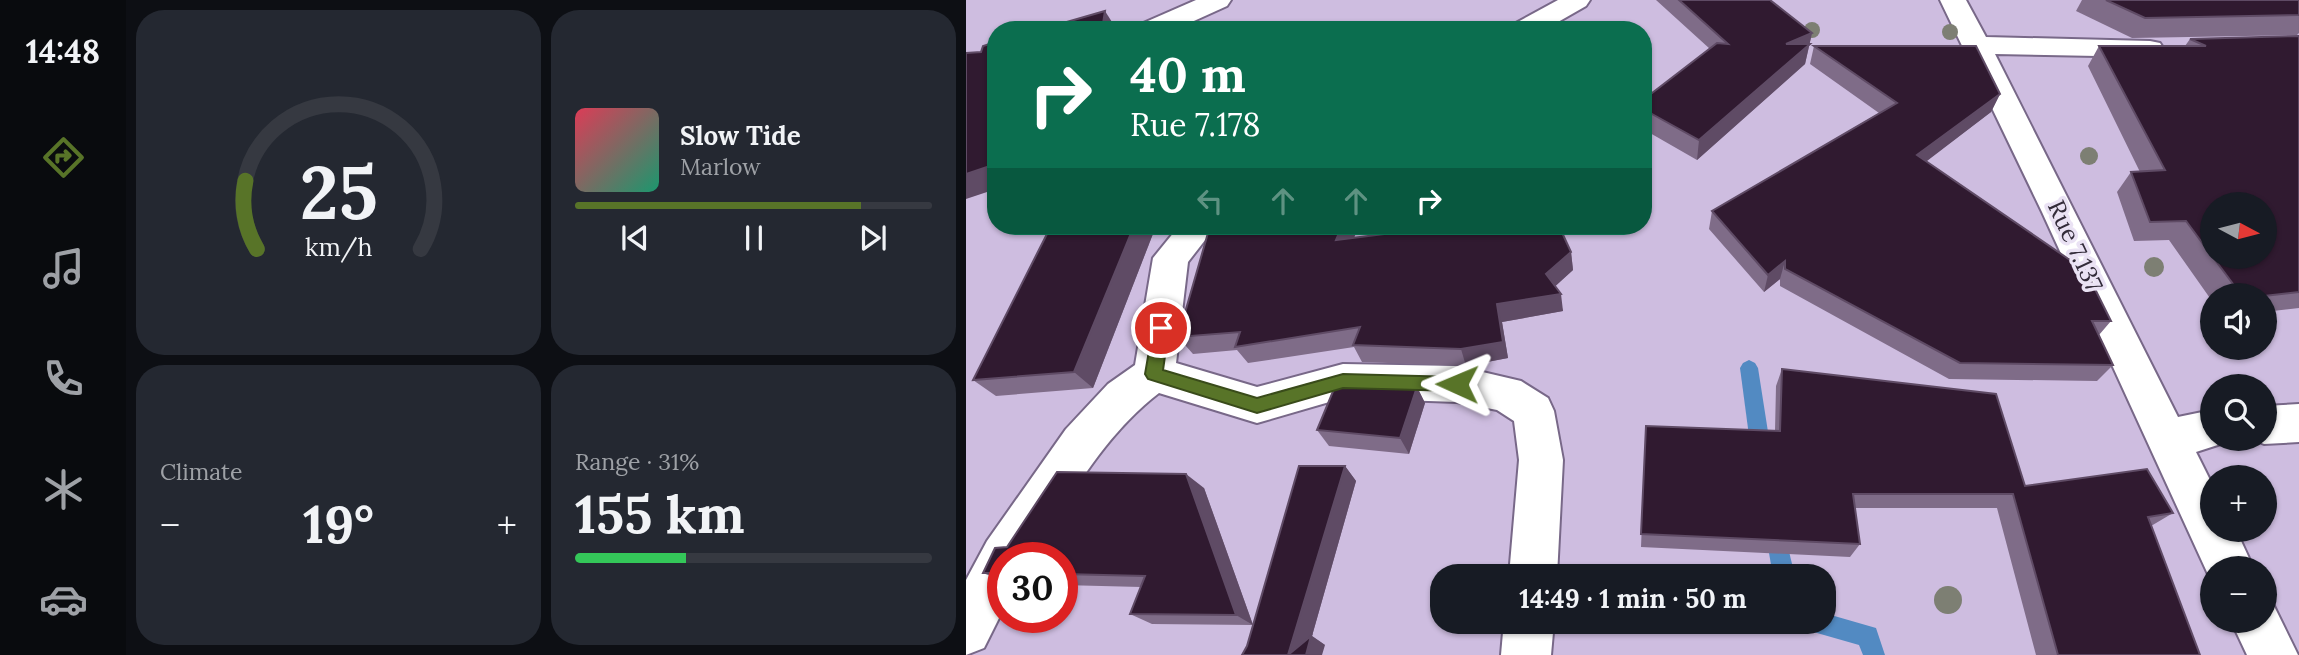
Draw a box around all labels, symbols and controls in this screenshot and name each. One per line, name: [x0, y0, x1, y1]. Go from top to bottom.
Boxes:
text: 14:48: [26, 31, 100, 72]
text: 40 m: [1130, 43, 1246, 105]
icon: right: [1015, 49, 1106, 140]
text: Rue 7.178: [1130, 104, 1261, 145]
text: Slow Tide: [680, 119, 801, 152]
icon: directions: [39, 133, 88, 182]
text: 25: [299, 146, 378, 239]
text: Marlow: [680, 152, 761, 181]
icon: left: [1191, 182, 1229, 220]
icon: ahead: [1264, 182, 1302, 220]
icon: ahead: [1337, 182, 1375, 220]
icon: right: [1410, 182, 1448, 220]
north arrow: [2200, 192, 2277, 270]
map controls: [2200, 192, 2277, 633]
street label: Rue 7.137: [2041, 195, 2110, 296]
icon: previous: [616, 219, 654, 257]
icon: pause: [735, 219, 773, 257]
icon: next: [854, 219, 892, 257]
text: km/h: [305, 231, 372, 263]
icon: music: [39, 244, 88, 293]
button: sound: [2200, 283, 2277, 360]
pin: [1131, 298, 1191, 358]
icon: arrive: [1142, 309, 1180, 347]
position arrow: [1420, 347, 1494, 421]
icon: phone: [39, 354, 88, 403]
button: search: [2200, 374, 2277, 451]
text: Range · 31%: [575, 447, 699, 476]
text: Climate: [160, 457, 242, 486]
icon: climate: [39, 465, 88, 514]
button: +: [2200, 465, 2277, 542]
text: 155 km: [575, 481, 745, 547]
text: 19°: [303, 491, 374, 557]
text: −: [160, 501, 180, 549]
text: +: [497, 501, 517, 549]
speed limit sign: 30: [987, 542, 1078, 633]
button: −: [2200, 556, 2277, 633]
icon: car: [39, 575, 88, 624]
text: 14:49 · 1 min · 50 m: [1519, 582, 1747, 615]

